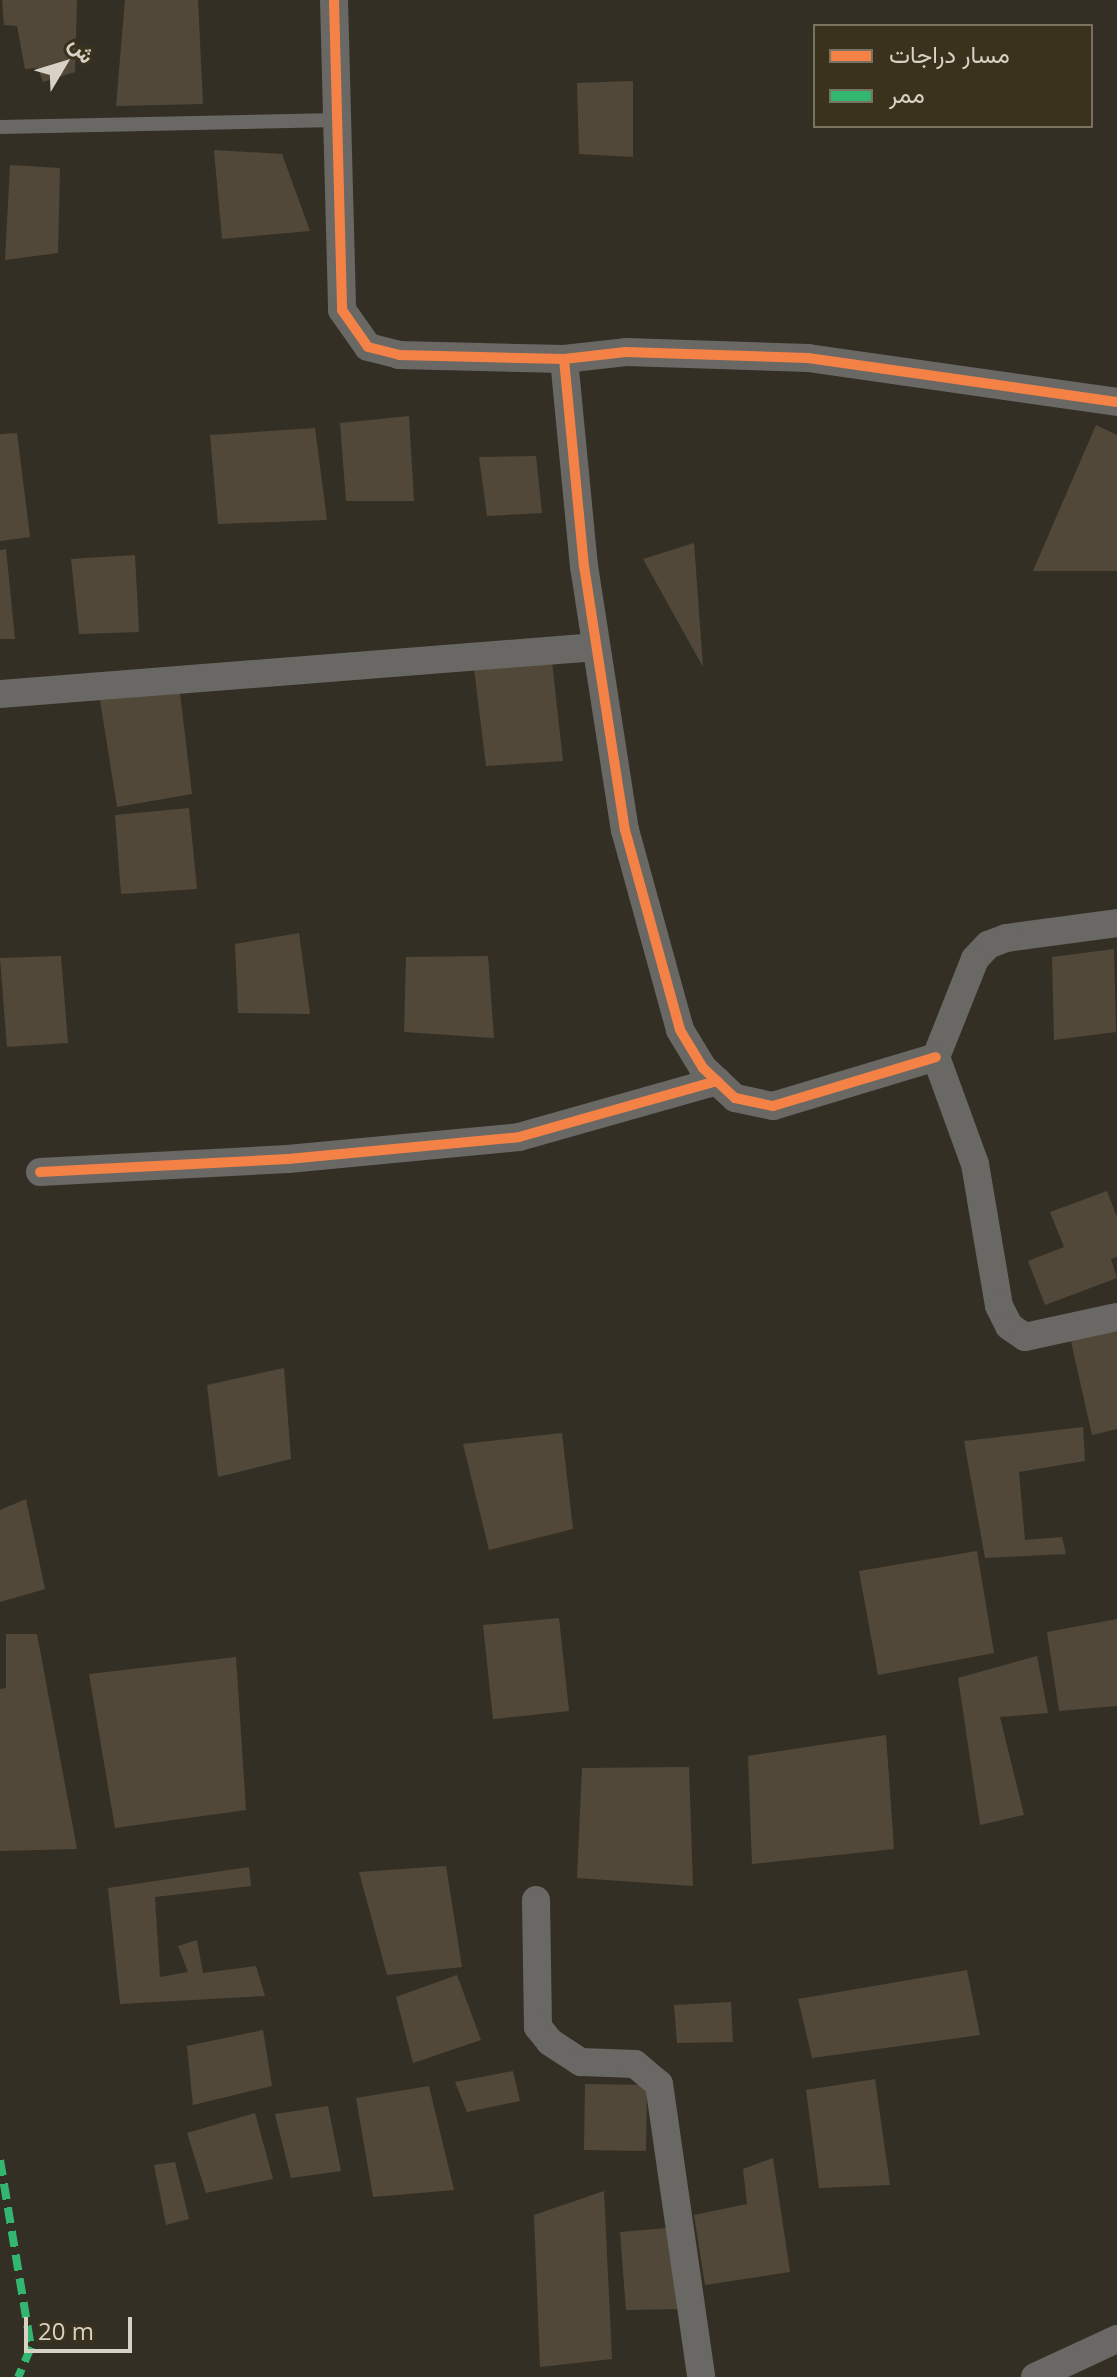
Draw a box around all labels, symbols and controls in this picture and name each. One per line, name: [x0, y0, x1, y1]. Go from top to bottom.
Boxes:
north arrow: [24, 24, 104, 104]
legend: [813, 24, 1093, 128]
text: ش: [63, 30, 103, 69]
text: مسار دراجات: [889, 37, 1010, 70]
text: ممر: [889, 77, 925, 110]
scale bar: [28, 2301, 136, 2351]
text: 20 m: [38, 2314, 94, 2347]

